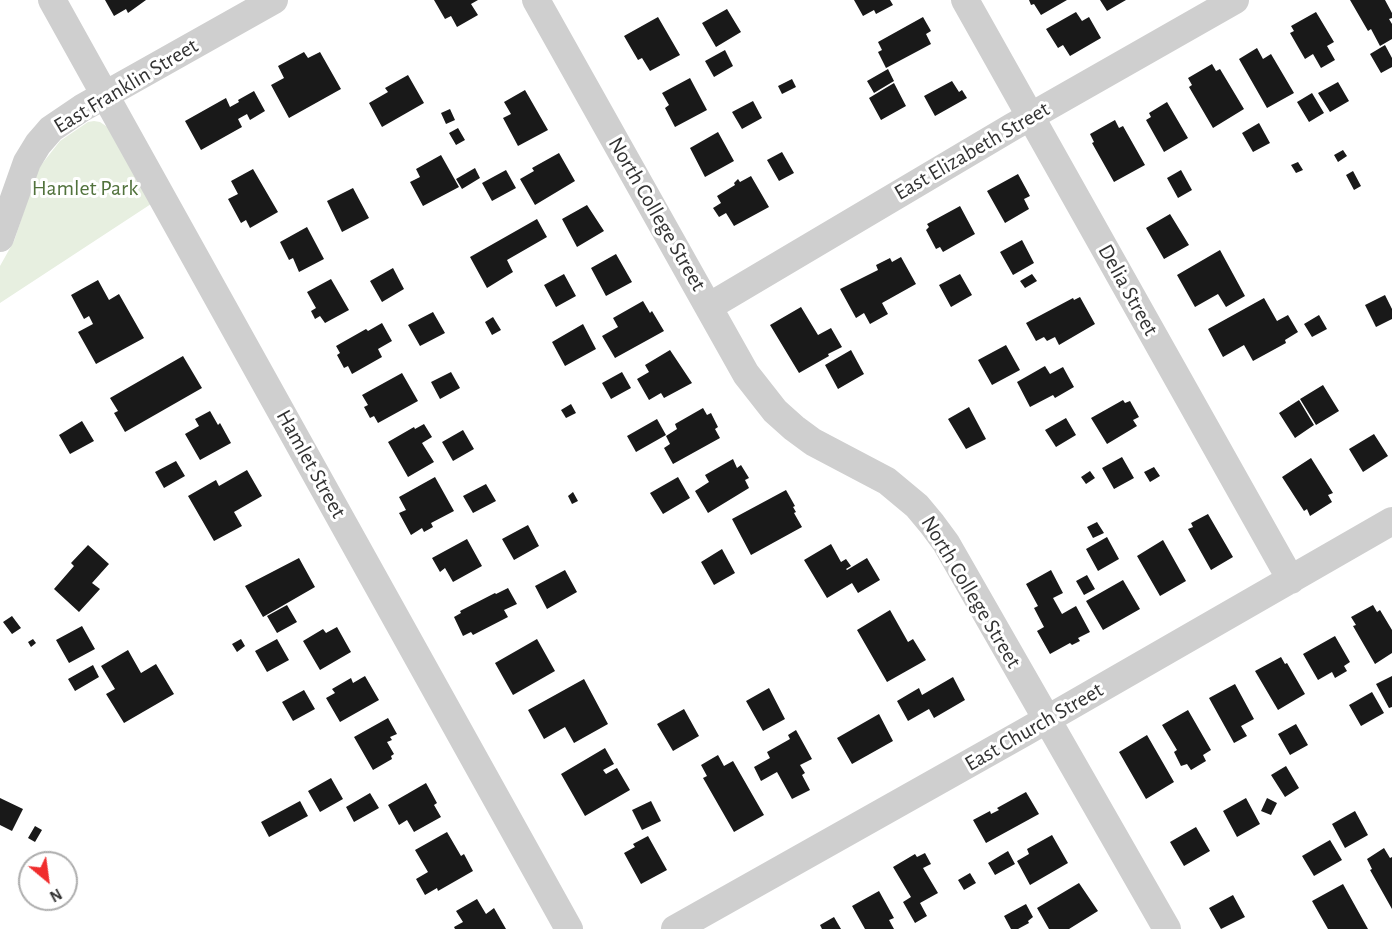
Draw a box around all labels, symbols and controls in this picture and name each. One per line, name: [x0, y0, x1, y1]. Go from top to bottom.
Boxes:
street label: East Franklin Street: [49, 33, 203, 139]
street label: East Elizabeth Street: [890, 96, 1054, 206]
street label: North College Street: [602, 132, 712, 296]
park label: Hamlet Park: [32, 175, 138, 201]
street label: Delia Street: [1092, 240, 1164, 340]
street label: Hamlet Street: [270, 405, 352, 523]
street label: North College Street: [915, 511, 1027, 673]
street label: East Church Street: [960, 677, 1108, 777]
north arrow: [18, 851, 78, 911]
text: N: [47, 885, 65, 905]

